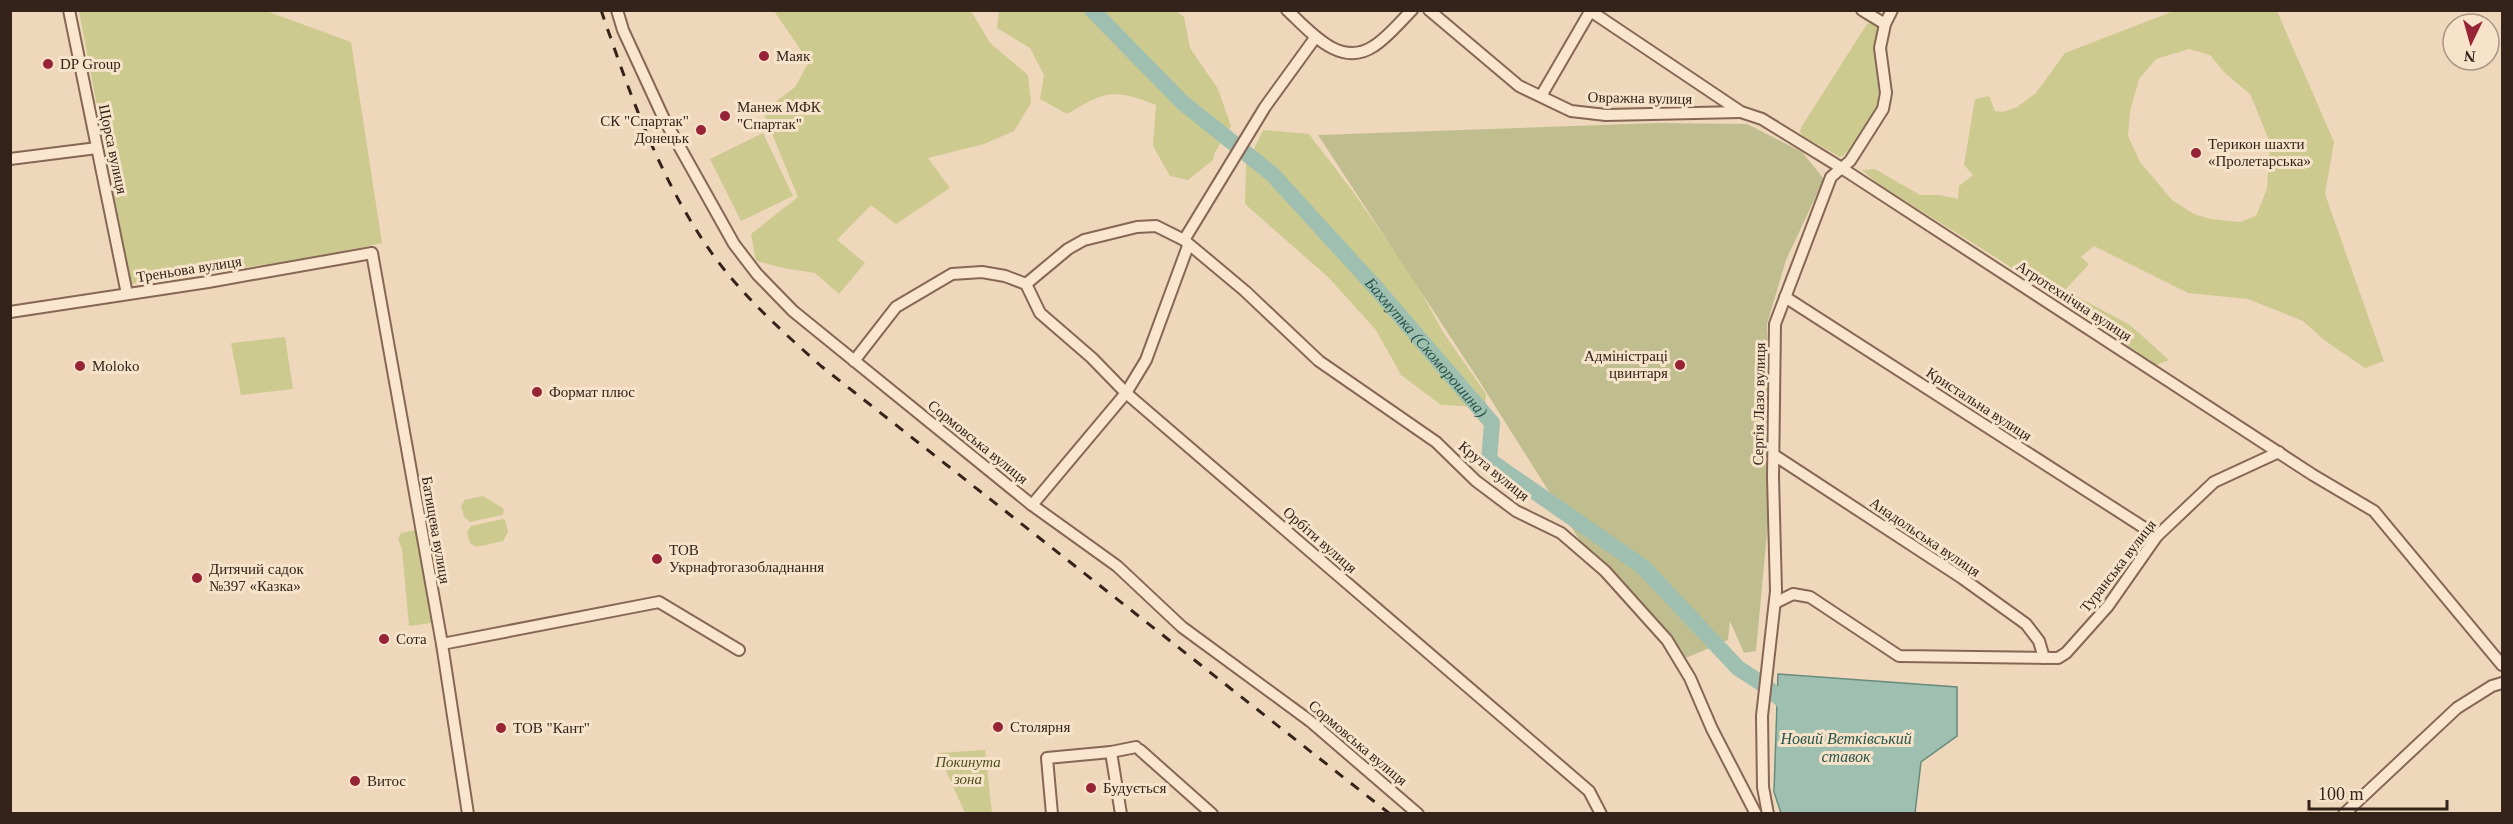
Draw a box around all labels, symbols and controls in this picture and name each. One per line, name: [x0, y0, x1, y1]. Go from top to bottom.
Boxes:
north arrow: [2441, 12, 2501, 72]
text: N: [2463, 47, 2476, 65]
place label: Маяк: [776, 48, 811, 64]
marker: Маяк: [757, 49, 771, 63]
place label: DP Group: [60, 56, 121, 72]
marker: DP Group: [41, 57, 55, 71]
street label: Овражна вулиця: [1588, 89, 1693, 107]
place label: Манеж МФК "Спартак": [737, 99, 822, 132]
street label: Щорса вулиця: [96, 103, 130, 195]
marker: Манеж МФК "Спартак": [718, 109, 732, 123]
place label: СК "Спартак" Донецьк: [600, 113, 690, 146]
marker: СК "Спартак" Донецьк: [694, 123, 708, 137]
place label: Терикон шахти «Пролетарська»: [2208, 136, 2311, 169]
marker: Терикон шахти «Пролетарська»: [2189, 146, 2203, 160]
street label: Треньова вулиця: [135, 253, 243, 285]
street label: Агротехнічна вулиця: [2013, 258, 2135, 344]
water label: Бахмутка (Скоморошина): [1361, 273, 1491, 421]
street label: Сергія Лазо вулиця: [1750, 342, 1768, 466]
place label: Адміністраці цвинтаря: [1584, 348, 1668, 381]
place label: Moloko: [92, 358, 140, 374]
marker: Адміністраці цвинтаря: [1673, 358, 1687, 372]
marker: Moloko: [73, 359, 87, 373]
street label: Кристальна вулиця: [1923, 364, 2035, 444]
place label: Формат плюс: [549, 384, 635, 400]
marker: Формат плюс: [530, 385, 544, 399]
street label: Сормовська вулиця: [925, 397, 1031, 487]
street label: Крута вулиця: [1456, 438, 1532, 504]
street label: Батищева вулиця: [419, 475, 453, 585]
street label: Анадольська вулиця: [1867, 494, 1983, 580]
street label: Орбіти вулиця: [1280, 504, 1360, 576]
street label: Туранська вулиця: [2077, 517, 2159, 615]
place label: ТОВ Укрнафтогазобладнання: [669, 542, 824, 575]
marker: ТОВ Укрнафтогазобладнання: [650, 552, 664, 566]
place label: Дитячий садок №397 «Казка»: [209, 561, 304, 594]
marker: Дитячий садок №397 «Казка»: [190, 571, 204, 585]
place label: Сота: [396, 631, 427, 647]
marker: Сота: [377, 632, 391, 646]
street label: Сормовська вулиця: [1306, 697, 1411, 789]
place label: Столярня: [1010, 719, 1070, 735]
place label: ТОВ "Кант": [513, 720, 590, 736]
marker: Столярня: [991, 720, 1005, 734]
marker: ТОВ "Кант": [494, 721, 508, 735]
water label: Новий Ветківський ставок: [1779, 730, 1912, 765]
park label: Покинута зона: [934, 754, 1001, 787]
place label: Витос: [367, 773, 406, 789]
scale bar: [2309, 773, 2447, 811]
marker: Витос: [348, 774, 362, 788]
place label: Будується: [1103, 780, 1166, 796]
marker: Будується: [1084, 781, 1098, 795]
text: 100 m: [2318, 784, 2364, 804]

